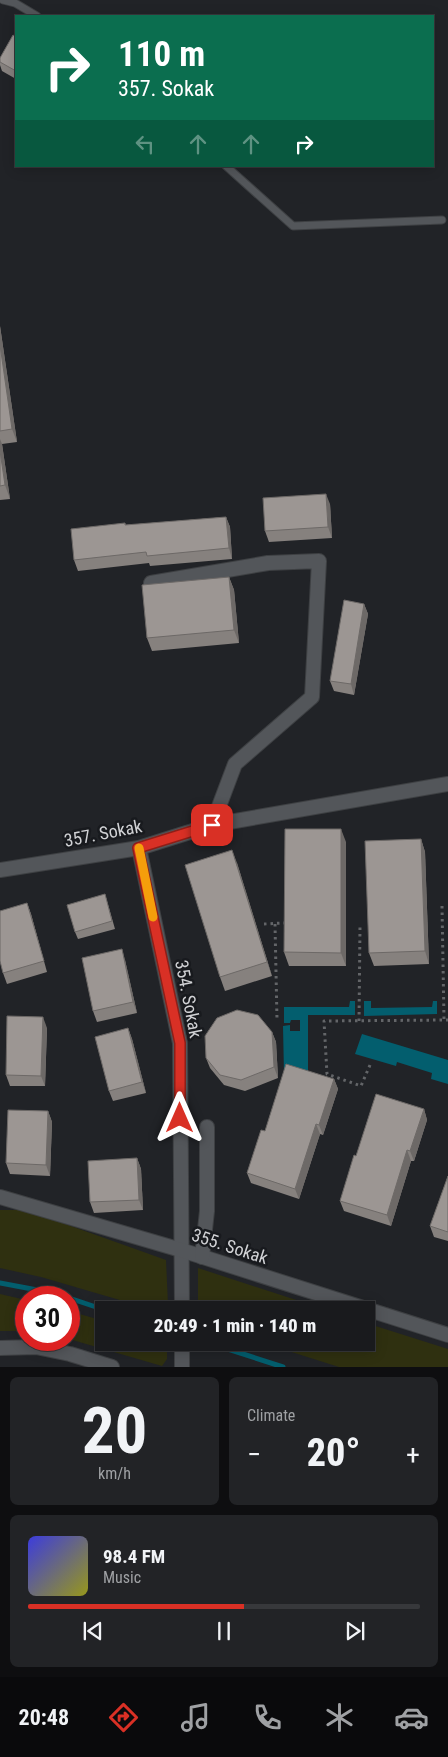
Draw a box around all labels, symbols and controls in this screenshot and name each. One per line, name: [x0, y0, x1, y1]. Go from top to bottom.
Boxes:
text: 110 m: [118, 34, 205, 75]
icon: right: [35, 35, 100, 100]
text: 357. Sokak: [118, 76, 214, 101]
icon: left: [131, 130, 159, 158]
icon: ahead: [184, 130, 212, 158]
icon: ahead: [237, 130, 265, 158]
icon: right: [290, 130, 318, 158]
pin: [191, 804, 233, 846]
icon: arrive: [198, 811, 226, 839]
street label: 357. Sokak: [62, 815, 144, 851]
street label: 354. Sokak: [171, 958, 207, 1040]
position arrow: [153, 1091, 205, 1143]
street label: 355. Sokak: [189, 1224, 271, 1268]
speed limit sign: 30: [15, 1286, 80, 1351]
text: 20:49 · 1 min · 140 m: [154, 1314, 316, 1337]
text: 20: [82, 1393, 147, 1469]
text: Climate: [247, 1406, 295, 1425]
text: 20°: [307, 1431, 360, 1475]
text: −: [247, 1438, 261, 1471]
text: +: [406, 1438, 420, 1471]
text: km/h: [98, 1464, 131, 1483]
text: 98.4 FM: [103, 1545, 165, 1568]
text: Music: [103, 1568, 141, 1587]
icon: previous: [79, 1617, 107, 1645]
icon: pause: [210, 1617, 238, 1645]
icon: next: [341, 1617, 369, 1645]
icon: directions: [106, 1700, 141, 1735]
icon: music: [178, 1700, 213, 1735]
icon: phone: [250, 1700, 285, 1735]
icon: climate: [322, 1700, 357, 1735]
icon: car: [394, 1700, 429, 1735]
text: 20:48: [19, 1705, 69, 1730]

